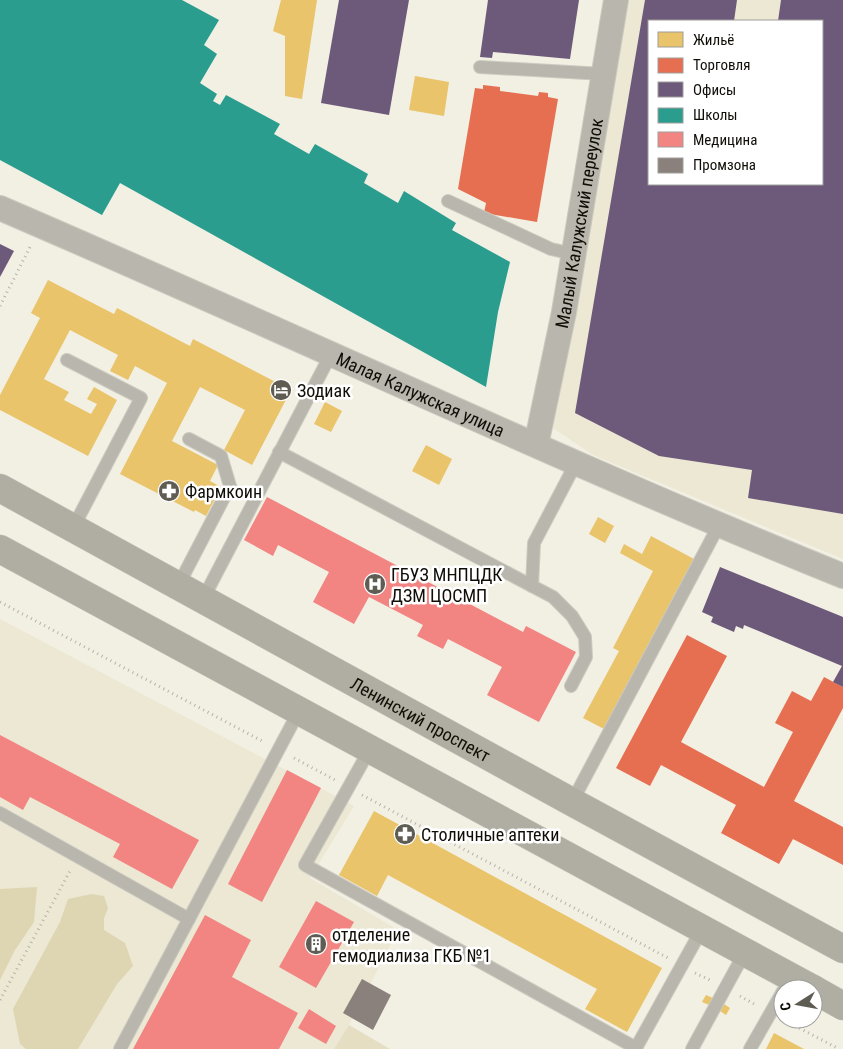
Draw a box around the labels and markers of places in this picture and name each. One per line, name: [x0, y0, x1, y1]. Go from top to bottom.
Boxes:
hotel icon: Зодиак: [269, 378, 293, 402]
place label: Зодиак: [297, 380, 351, 401]
pharmacy icon: Фармкоин: [157, 479, 181, 503]
place label: Фармкоин: [185, 481, 262, 502]
place label: ГБУЗ МНПЦДК ДЗМ ЦОСМП: [391, 564, 502, 606]
hospital icon: ГБУЗ МНПЦДК ДЗМ ЦОСМП: [363, 572, 387, 596]
pharmacy icon: Столичные аптеки: [393, 822, 417, 846]
place label: Столичные аптеки: [421, 824, 559, 845]
place label: отделение гемодиализа ГКБ №1: [332, 924, 491, 966]
building icon: отделение гемодиализа ГКБ №1: [304, 932, 328, 956]

